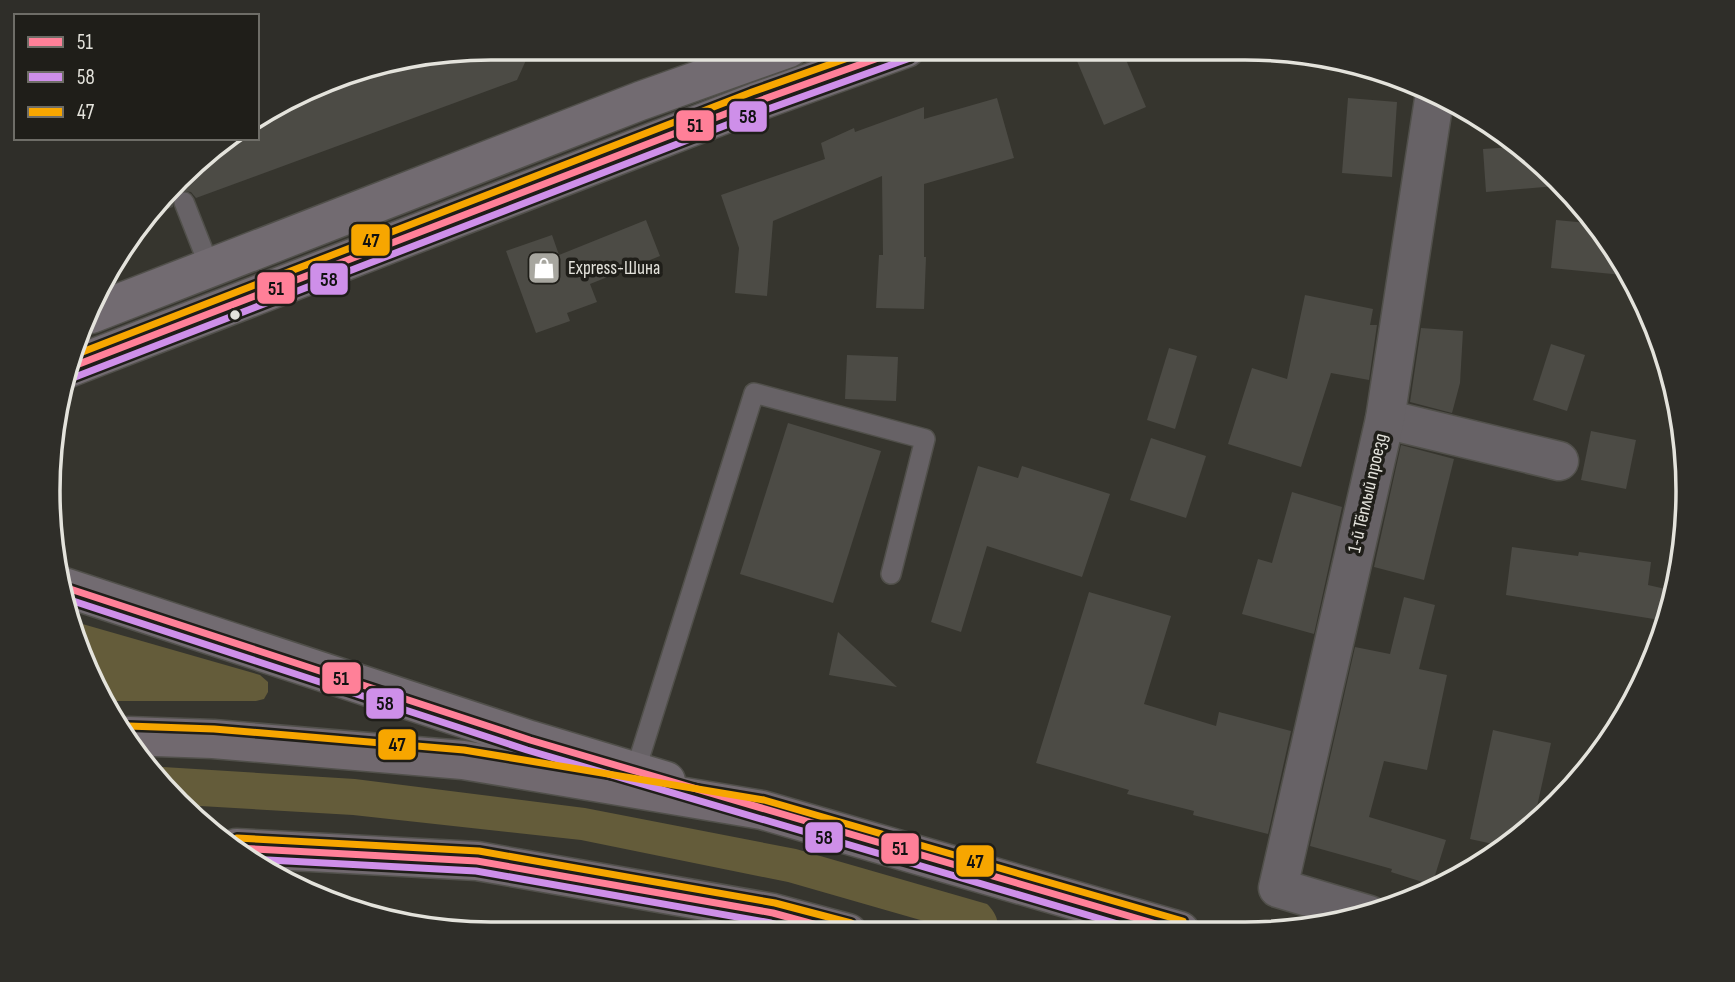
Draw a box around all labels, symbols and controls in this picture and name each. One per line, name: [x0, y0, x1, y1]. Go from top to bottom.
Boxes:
legend: [14, 14, 259, 140]
text: 51: [77, 30, 93, 55]
text: 58: [77, 65, 95, 90]
text: 47: [77, 100, 95, 125]
line badge: 58: [728, 100, 768, 133]
text: 58: [739, 106, 757, 129]
line badge: 51: [675, 109, 715, 142]
text: 51: [687, 115, 703, 138]
line badge: 47: [350, 223, 391, 257]
text: 47: [363, 230, 380, 253]
shop icon: Express-Шина: [525, 249, 563, 287]
place label: Express-Шина: [568, 257, 660, 280]
line badge: 58: [309, 262, 349, 296]
text: 58: [320, 269, 338, 292]
line badge: 51: [256, 271, 296, 305]
text: 51: [268, 278, 284, 301]
unlabelled marker: [228, 308, 242, 322]
street label: 1-й Тёплый проезд: [1343, 431, 1393, 555]
line badge: 51: [321, 661, 362, 695]
text: 51: [333, 668, 349, 691]
line badge: 58: [365, 687, 405, 720]
text: 58: [376, 693, 394, 716]
line badge: 47: [377, 728, 417, 761]
text: 47: [389, 734, 406, 757]
line badge: 58: [804, 821, 844, 854]
text: 58: [815, 827, 833, 850]
line badge: 51: [880, 832, 920, 865]
text: 51: [892, 838, 908, 861]
line badge: 47: [955, 844, 995, 878]
text: 47: [967, 851, 984, 874]

